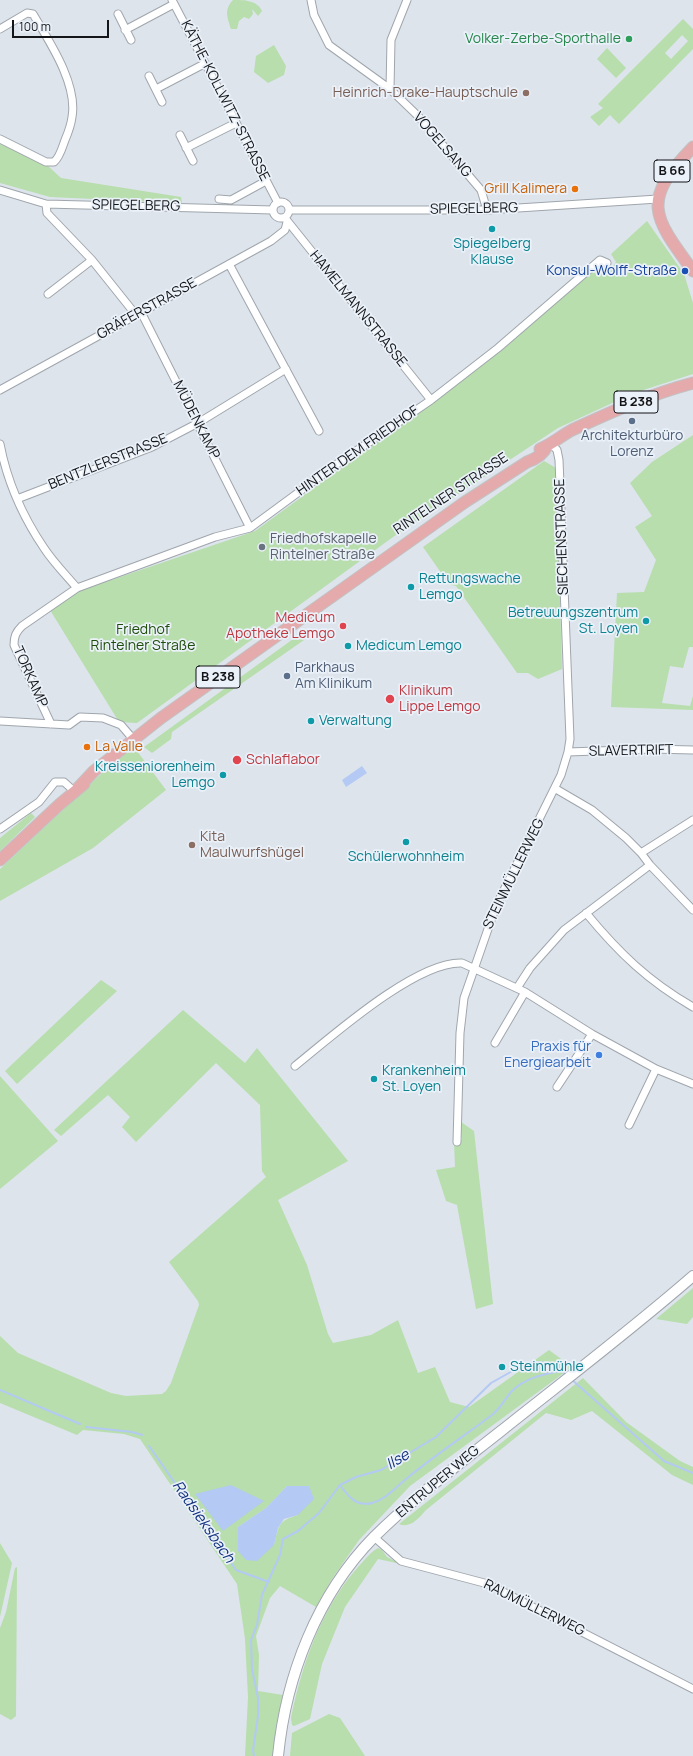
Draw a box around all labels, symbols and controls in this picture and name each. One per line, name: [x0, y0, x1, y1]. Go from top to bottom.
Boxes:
scale bar: [14, 12, 111, 38]
text: 100 m: [19, 18, 51, 35]
street label: KÄTHE-KOLLWITZ-STRASSE: [177, 18, 273, 184]
place label: Volker-Zerbe-Sporthalle: [465, 31, 621, 47]
marker: Volker-Zerbe-Sporthalle: [624, 34, 634, 44]
place label: Heinrich-Drake-Hauptschule: [333, 85, 518, 101]
marker: Heinrich-Drake-Hauptschule: [521, 88, 531, 98]
street label: VOGELSANG: [409, 109, 475, 181]
road number: B 66: [654, 160, 690, 182]
place label: Grill Kalimera: [484, 181, 567, 197]
marker: Grill Kalimera: [570, 184, 580, 194]
street label: SPIEGELBERG: [92, 197, 180, 215]
street label: SPIEGELBERG: [430, 200, 518, 218]
marker: Spiegelberg Klause: [487, 224, 497, 234]
place label: Spiegelberg Klause: [453, 236, 531, 268]
street label: HAMELMANNSTRASSE: [306, 247, 410, 371]
place label: Konsul-Wolff-Straße: [546, 263, 677, 279]
marker: Konsul-Wolff-Straße: [680, 266, 690, 276]
street label: GRÄFERSTRASSE: [94, 275, 200, 343]
street label: MÜDENKAMP: [169, 378, 223, 462]
road number: B 238: [614, 391, 658, 413]
street label: HINTER DEM FRIEDHOF: [294, 402, 422, 500]
marker: Architekturbüro Lorenz: [627, 416, 637, 426]
place label: Architekturbüro Lorenz: [581, 428, 683, 460]
street label: BENTZLERSTRASSE: [46, 430, 170, 494]
street label: RINTELNER STRASSE: [391, 450, 511, 538]
street label: SIECHENSTRASSE: [552, 478, 572, 596]
place label: Friedhofskapelle Rintelner Straße: [270, 531, 377, 564]
marker: Friedhofskapelle Rintelner Straße: [257, 542, 267, 552]
place label: Rettungswache Lemgo: [419, 571, 521, 604]
marker: Rettungswache Lemgo: [406, 582, 416, 592]
place label: Betreuungszentrum St. Loyen: [508, 605, 638, 638]
place label: Medicum Apotheke Lemgo: [226, 610, 335, 642]
marker: Betreuungszentrum St. Loyen: [641, 616, 651, 626]
marker: Medicum Apotheke Lemgo: [338, 621, 348, 631]
park label: Friedhof Rintelner Straße: [91, 622, 195, 654]
place label: Medicum Lemgo: [356, 638, 462, 654]
marker: Medicum Lemgo: [343, 641, 353, 651]
street label: TORKAMP: [9, 644, 51, 710]
place label: Parkhaus Am Klinikum: [295, 660, 372, 692]
road number: B 238: [196, 666, 240, 688]
marker: Parkhaus Am Klinikum: [282, 671, 292, 681]
place label: Klinikum Lippe Lemgo: [399, 683, 481, 716]
marker: Klinikum Lippe Lemgo: [384, 693, 396, 705]
place label: Verwaltung: [319, 713, 392, 729]
marker: Verwaltung: [306, 716, 316, 726]
place label: La Valle: [95, 739, 143, 755]
marker: La Valle: [82, 742, 92, 752]
street label: SLAVERTRIFT: [588, 742, 674, 760]
place label: Schlaflabor: [246, 752, 320, 768]
marker: Schlaflabor: [231, 754, 243, 766]
place label: Kreisseniorenheim Lemgo: [95, 759, 215, 792]
marker: Kreisseniorenheim Lemgo: [218, 770, 228, 780]
street label: STEINMÜLLERWEG: [480, 816, 548, 932]
place label: Kita Maulwurfshügel: [200, 829, 304, 862]
marker: Schülerwohnheim: [401, 837, 411, 847]
marker: Kita Maulwurfshügel: [187, 840, 197, 850]
place label: Schülerwohnheim: [348, 849, 464, 865]
place label: Praxis für Energiearbeit: [504, 1039, 591, 1072]
marker: Praxis für Energiearbeit: [594, 1050, 604, 1060]
place label: Krankenheim St. Loyen: [382, 1063, 466, 1096]
marker: Krankenheim St. Loyen: [369, 1074, 379, 1084]
place label: Steinmühle: [510, 1359, 584, 1375]
marker: Steinmühle: [497, 1362, 507, 1372]
street label: ENTRUPER WEG: [393, 1442, 483, 1522]
water label: Ilse: [383, 1446, 413, 1474]
water label: Radsieksbach: [168, 1477, 238, 1567]
street label: RAUMÜLLERWEG: [481, 1576, 587, 1640]

